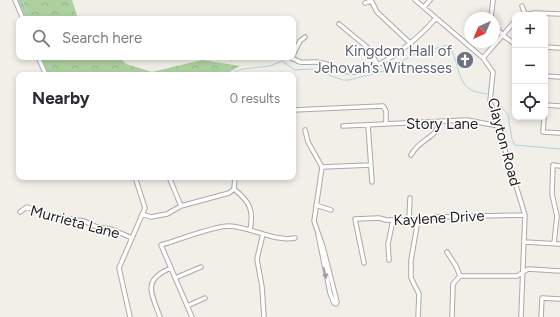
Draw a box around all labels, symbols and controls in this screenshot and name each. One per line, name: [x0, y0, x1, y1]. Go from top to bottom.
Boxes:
north arrow: [464, 12, 500, 48]
map controls: [512, 12, 548, 120]
button: +: [512, 12, 548, 48]
search box: [16, 16, 296, 60]
icon: search: [30, 27, 52, 49]
text: Search here: [62, 29, 142, 47]
place label: Kingdom Hall of Jehovah’s Witnesses: [314, 42, 452, 77]
button: −: [512, 48, 548, 84]
church icon: Kingdom Hall of Jehovah’s Witnesses: [455, 50, 475, 70]
button: locate: [512, 84, 548, 120]
text: Nearby: [32, 88, 90, 108]
text: 0 results: [230, 91, 280, 106]
street label: Clayton Road: [484, 96, 524, 188]
street label: Story Lane: [406, 115, 478, 133]
street label: Murrieta Lane: [28, 201, 122, 243]
street label: Kaylene Drive: [393, 207, 485, 229]
one-way arrow: [322, 267, 328, 279]

